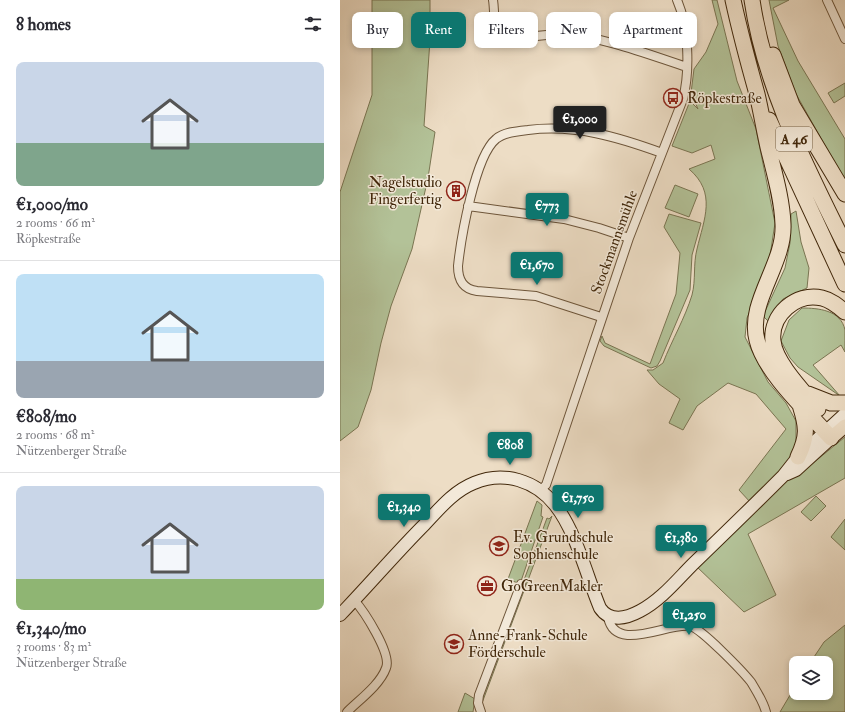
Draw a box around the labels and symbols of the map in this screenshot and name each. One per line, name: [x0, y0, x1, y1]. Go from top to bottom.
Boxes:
bus stop icon: Röpkestraße: [662, 87, 684, 109]
place label: Röpkestraße: [687, 89, 762, 109]
pin: €1,000: [547, 106, 613, 140]
road number: A 46: [776, 127, 812, 151]
place label: Nagelstudio Fingerfertig: [369, 173, 443, 209]
building icon: Nagelstudio Fingerfertig: [445, 180, 467, 202]
street label: Stockmannsmühle: [587, 188, 642, 297]
pin: €773: [523, 193, 571, 227]
pin: €1,670: [504, 252, 570, 286]
pin: €808: [486, 432, 534, 466]
pin: €1,750: [545, 485, 611, 519]
pin: €1,340: [371, 494, 437, 528]
pin: €1,380: [648, 525, 714, 559]
place label: Ev. Grundschule Sophienschule: [513, 528, 613, 565]
school or university icon: Ev. Grundschule Sophienschule: [488, 535, 510, 557]
office icon: GoGreenMakler: [476, 575, 498, 597]
place label: GoGreenMakler: [501, 577, 603, 596]
pin: €1,250: [656, 602, 722, 636]
place label: Anne-Frank-Schule Förderschule: [467, 626, 588, 662]
school or university icon: Anne-Frank-Schule Förderschule: [443, 633, 465, 655]

